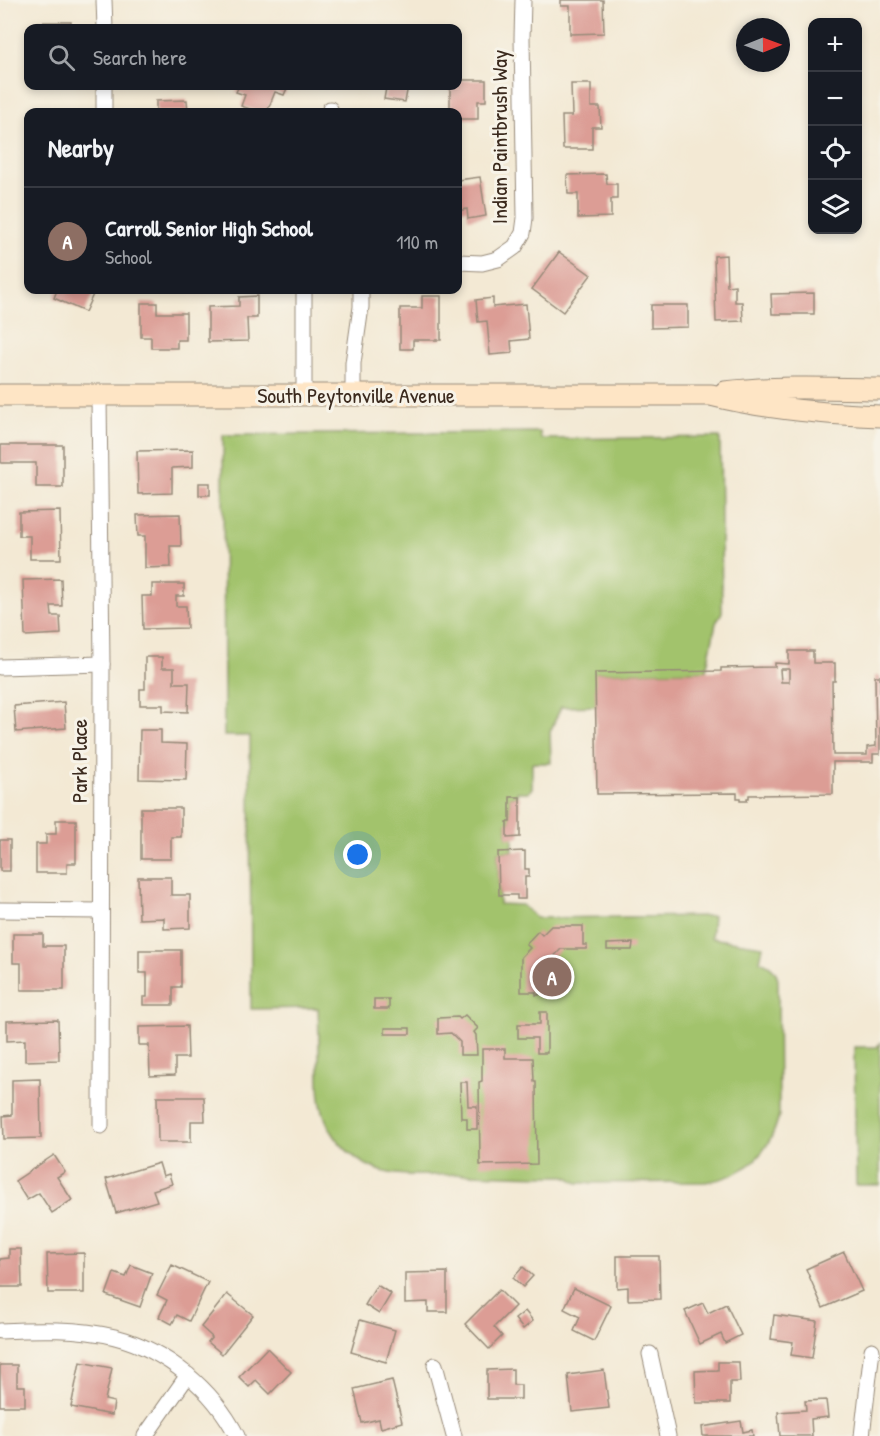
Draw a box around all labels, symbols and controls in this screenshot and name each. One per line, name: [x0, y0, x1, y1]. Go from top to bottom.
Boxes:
north arrow: [736, 18, 790, 72]
map controls: [808, 18, 862, 234]
button: +: [808, 18, 862, 72]
search box: [24, 24, 462, 90]
icon: search: [45, 41, 78, 74]
text: Search here: [93, 42, 187, 72]
street label: Indian Paintbrush Way: [484, 50, 514, 224]
button: −: [808, 72, 862, 126]
button: locate: [808, 126, 862, 180]
text: Nearby: [48, 130, 114, 165]
button: layers: [808, 180, 862, 234]
text: Carroll Senior High School: [105, 213, 313, 243]
text: A: [63, 228, 72, 255]
text: 110 m: [396, 228, 438, 255]
text: School: [105, 243, 152, 270]
street label: South Peytonville Avenue: [257, 380, 455, 410]
street label: Park Place: [64, 719, 94, 803]
your location: [343, 840, 372, 869]
pin: A: [532, 954, 572, 1000]

